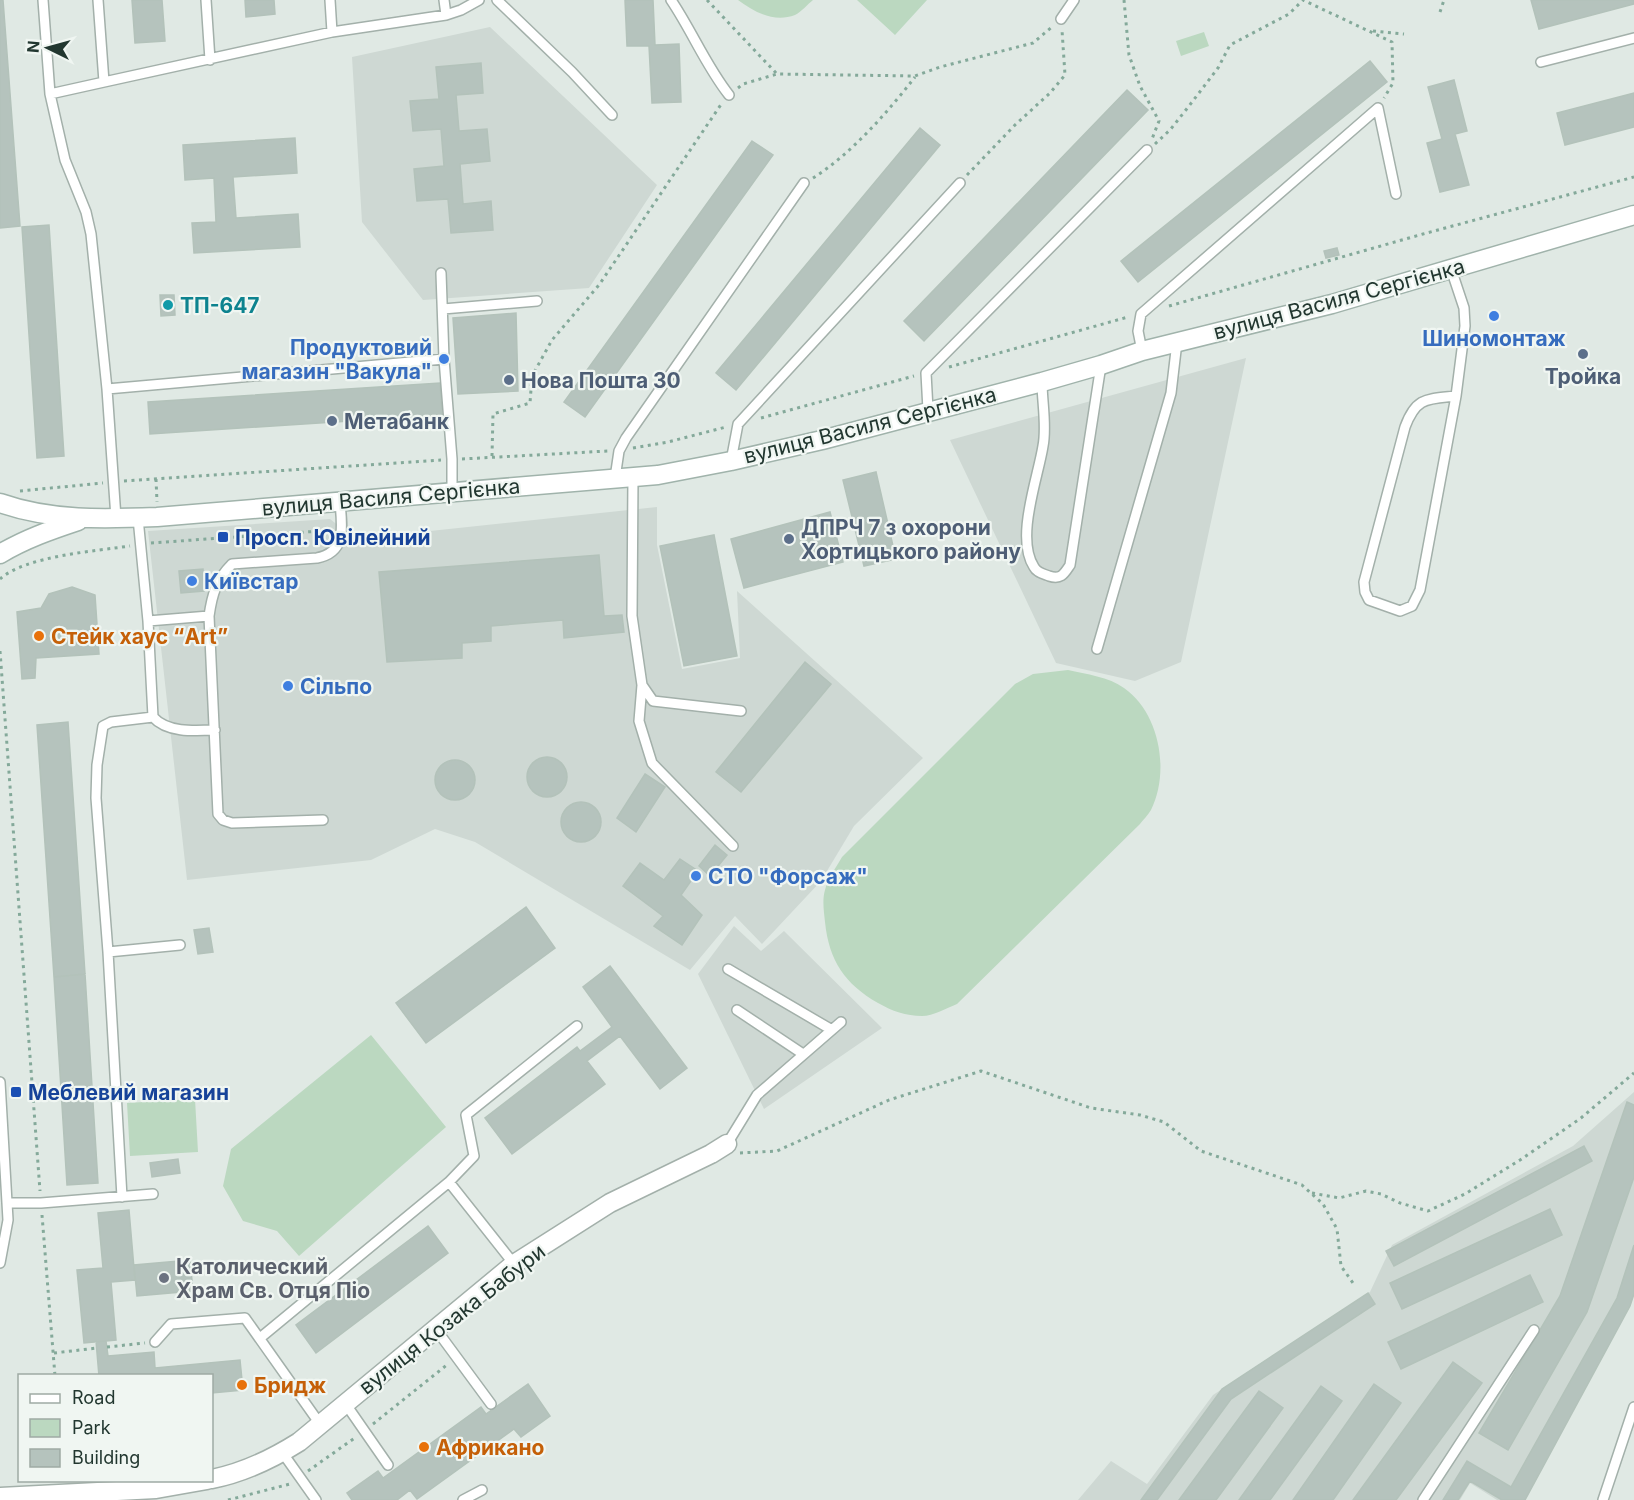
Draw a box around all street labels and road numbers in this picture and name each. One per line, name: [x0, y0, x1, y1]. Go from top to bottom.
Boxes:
street label: вулиця Василя Сергієнка: [1211, 253, 1467, 345]
street label: вулиця Василя Сергієнка: [741, 382, 999, 468]
street label: вулиця Василя Сергієнка: [261, 473, 521, 521]
street label: вулиця Козака Бабури: [354, 1239, 550, 1399]

